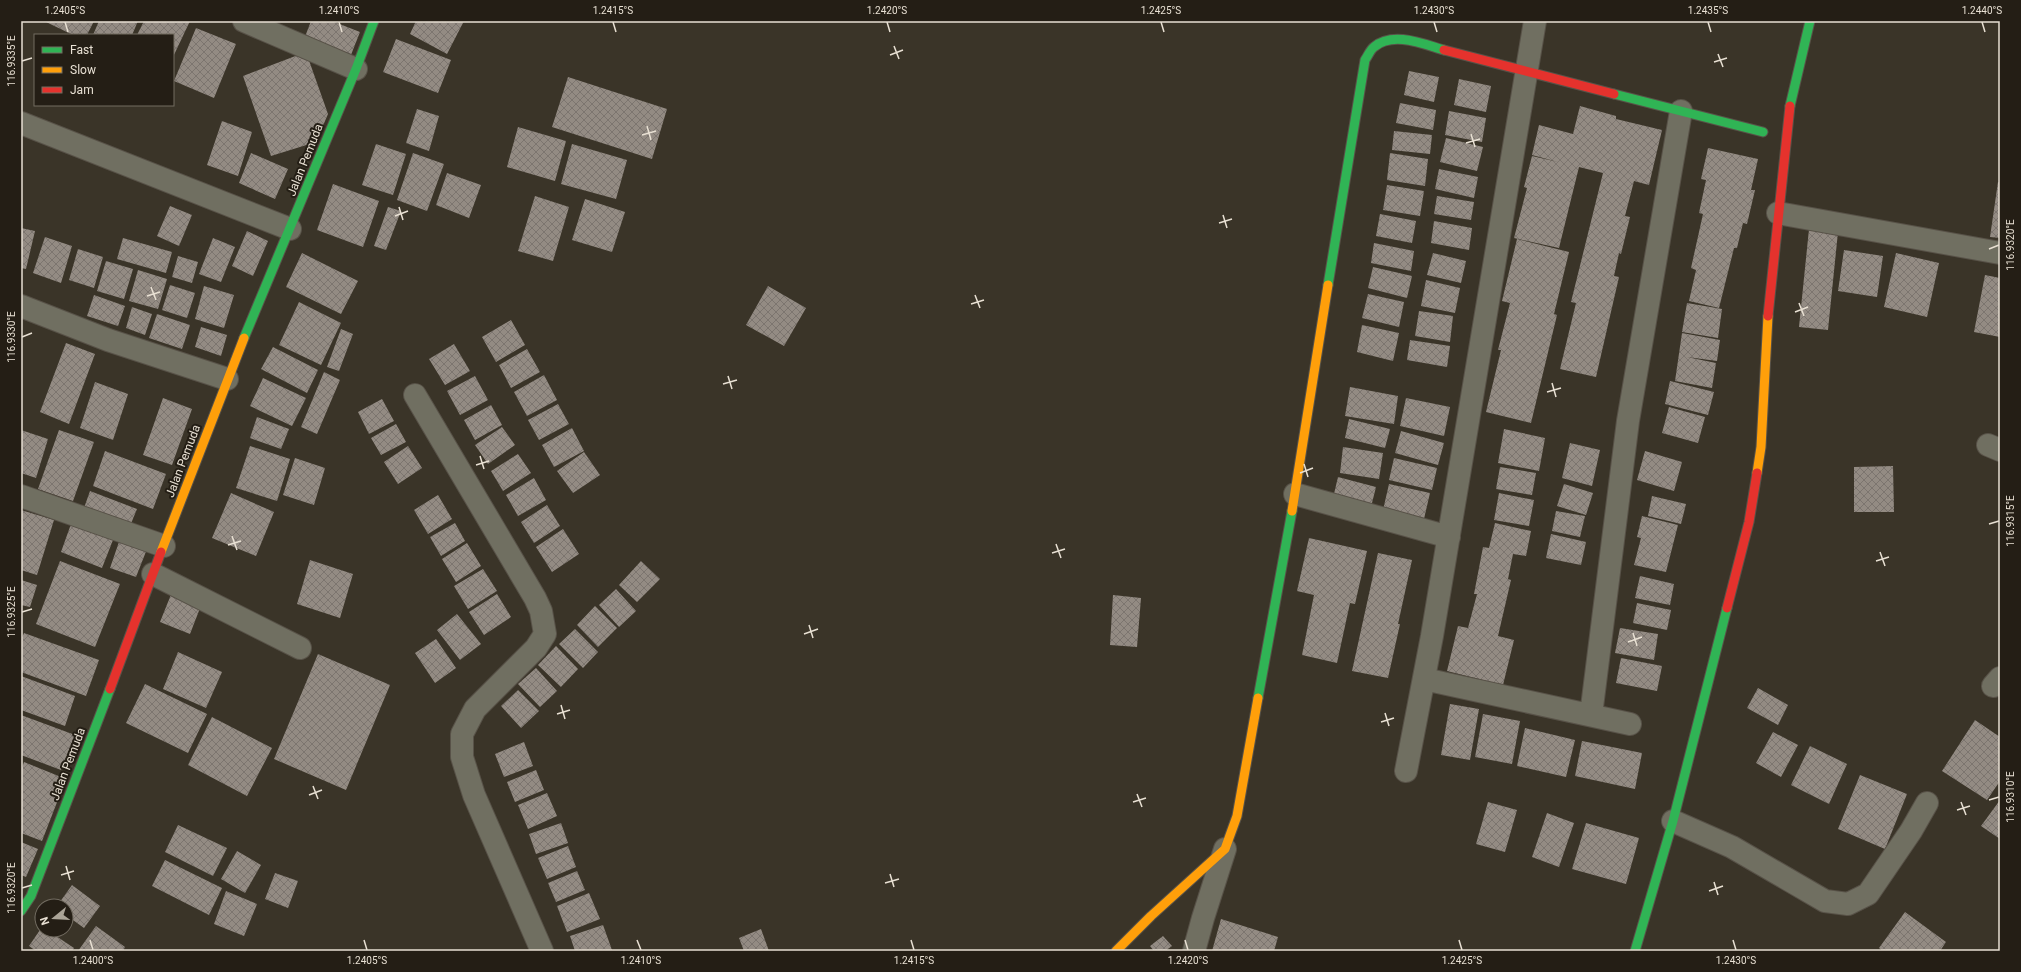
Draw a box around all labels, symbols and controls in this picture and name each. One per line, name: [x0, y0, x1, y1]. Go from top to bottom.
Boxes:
text: 1.2405°S: [45, 5, 85, 16]
text: 1.2410°S: [319, 5, 359, 16]
text: 1.2415°S: [593, 5, 633, 16]
text: 1.2420°S: [867, 5, 907, 16]
text: 1.2425°S: [1141, 5, 1181, 16]
text: 1.2430°S: [1414, 5, 1454, 16]
text: 1.2435°S: [1688, 5, 1728, 16]
text: 1.2440°S: [1962, 5, 2002, 16]
legend: [34, 34, 174, 106]
text: 116.9335°E: [6, 35, 17, 87]
text: Fast: [70, 43, 93, 57]
text: Slow: [70, 63, 96, 77]
text: Jam: [70, 83, 94, 97]
street label: Jalan Pemuda: [284, 122, 326, 198]
text: 116.9320°E: [2005, 219, 2016, 271]
text: 116.9330°E: [6, 311, 17, 363]
street label: Jalan Pemuda: [163, 423, 203, 499]
text: 116.9315°E: [2005, 495, 2016, 547]
text: 116.9325°E: [6, 586, 17, 638]
street label: Jalan Pemuda: [48, 726, 88, 802]
text: 116.9310°E: [2005, 771, 2016, 823]
text: 116.9320°E: [6, 862, 17, 914]
north arrow: [34, 898, 74, 938]
text: N: [38, 915, 52, 927]
text: 1.2400°S: [73, 955, 113, 966]
text: 1.2405°S: [347, 955, 387, 966]
text: 1.2410°S: [621, 955, 661, 966]
text: 1.2415°S: [894, 955, 934, 966]
text: 1.2420°S: [1168, 955, 1208, 966]
text: 1.2425°S: [1442, 955, 1482, 966]
text: 1.2430°S: [1716, 955, 1756, 966]

